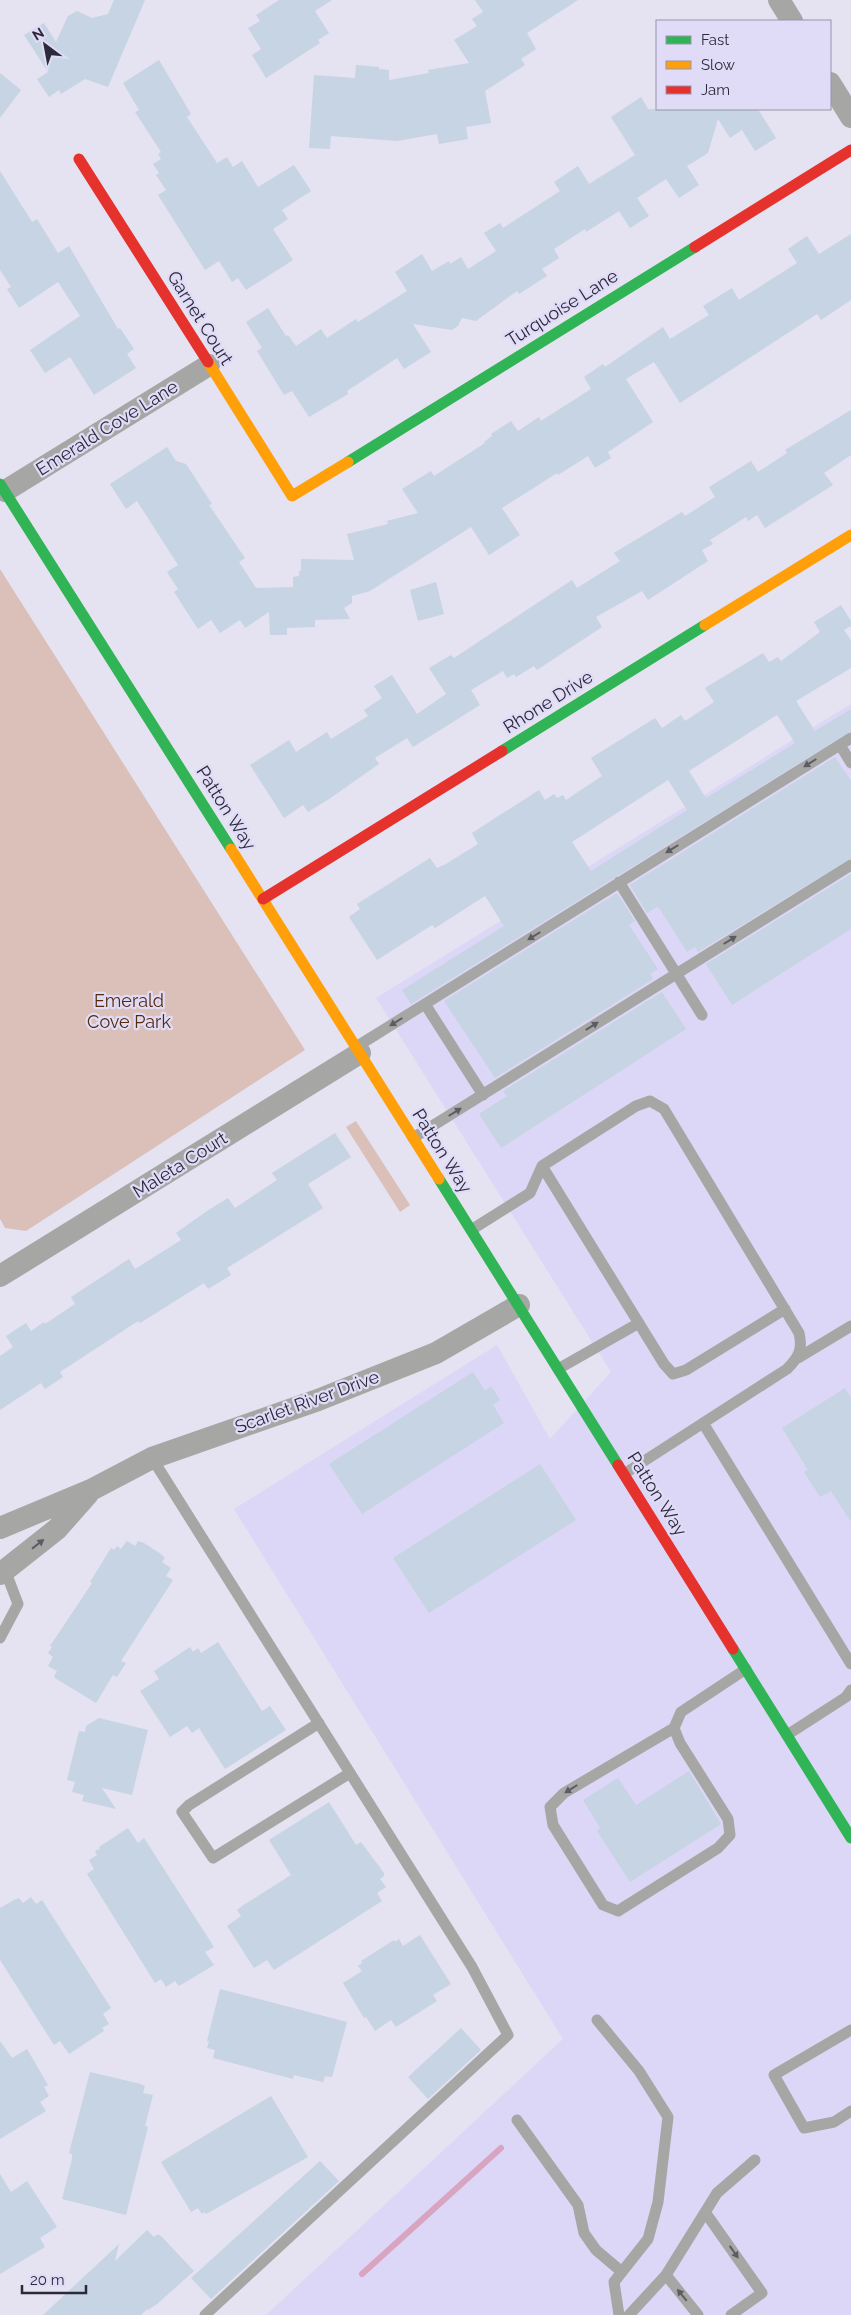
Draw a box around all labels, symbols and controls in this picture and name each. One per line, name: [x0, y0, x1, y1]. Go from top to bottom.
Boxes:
north arrow: [20, 20, 70, 70]
legend: [656, 20, 831, 110]
text: N: [29, 24, 47, 44]
text: Fast: [701, 31, 729, 49]
text: Slow: [701, 56, 735, 74]
text: Jam: [701, 81, 730, 99]
street label: Turquoise Lane: [502, 265, 622, 350]
street label: Garnet Court: [163, 267, 238, 369]
street label: Emerald Cove Lane: [32, 375, 182, 480]
street label: Rhone Drive: [499, 666, 597, 737]
one-way arrow: [803, 759, 816, 768]
street label: Patton Way: [192, 762, 261, 854]
one-way arrow: [665, 845, 678, 854]
one-way arrow: [527, 931, 541, 940]
one-way arrow: [724, 935, 737, 945]
park label: Emerald Cove Park: [87, 990, 171, 1032]
one-way arrow: [390, 1017, 403, 1026]
one-way arrow: [586, 1021, 599, 1031]
street label: Patton Way: [408, 1105, 477, 1197]
one-way arrow: [448, 1107, 461, 1117]
street label: Maleta Court: [129, 1127, 231, 1202]
street label: Scarlet River Drive: [232, 1366, 382, 1437]
street label: Patton Way: [623, 1448, 692, 1540]
one-way arrow: [31, 1538, 44, 1549]
one-way arrow: [565, 1784, 578, 1793]
one-way arrow: [728, 2245, 739, 2258]
scale bar: [22, 2262, 86, 2294]
text: 20 m: [30, 2271, 65, 2289]
one-way arrow: [676, 2289, 687, 2302]

